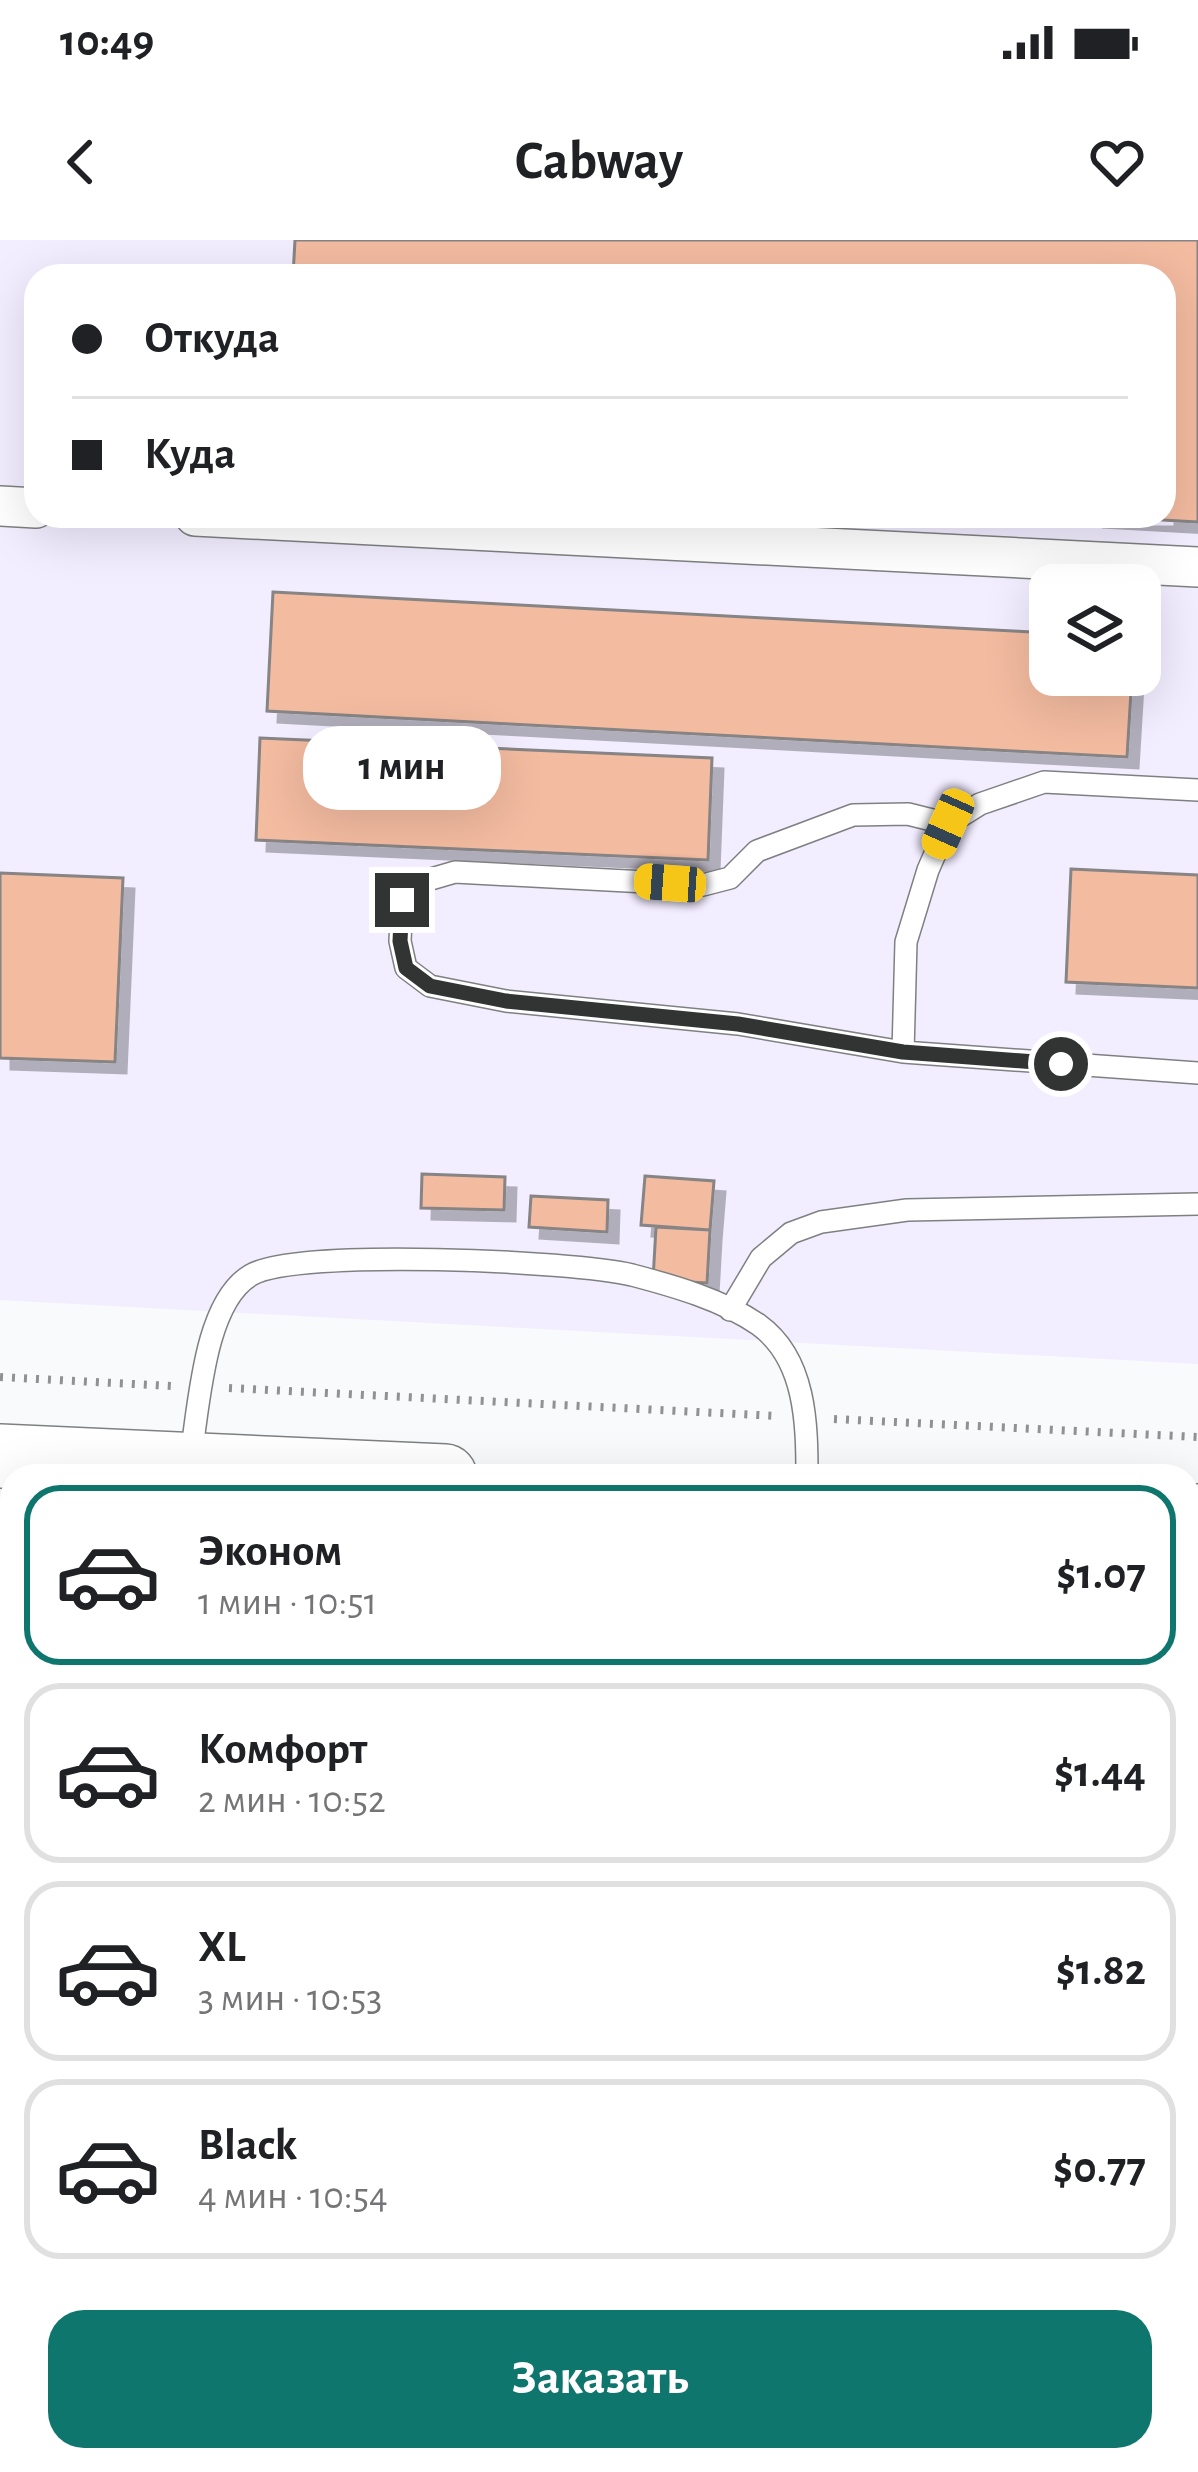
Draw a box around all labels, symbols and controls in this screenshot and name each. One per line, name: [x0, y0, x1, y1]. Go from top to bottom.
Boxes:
text: 10:49: [60, 19, 154, 64]
icon: back: [48, 129, 114, 195]
icon: heart: [1084, 129, 1150, 195]
text: Cabway: [515, 135, 683, 189]
text: Откуда: [144, 316, 279, 361]
text: Куда: [144, 432, 236, 477]
map controls: [1029, 564, 1161, 696]
button: layers: [1029, 564, 1161, 696]
callout: 1 мин: [303, 726, 501, 810]
text: 1 мин: [359, 748, 445, 787]
car: [917, 784, 979, 864]
car: [633, 863, 707, 903]
route end: [375, 873, 429, 927]
route start: [1034, 1037, 1088, 1091]
icon: car: [54, 1521, 162, 1629]
text: Эконом: [198, 1529, 342, 1574]
text: $1.07: [1056, 1552, 1146, 1597]
text: 1 мин · 10:51: [198, 1583, 377, 1622]
icon: car: [54, 1719, 162, 1827]
text: Комфорт: [198, 1727, 367, 1772]
text: $1.44: [1054, 1750, 1146, 1795]
text: 2 мин · 10:52: [198, 1781, 386, 1820]
icon: car: [54, 1917, 162, 2025]
text: XL: [198, 1925, 246, 1970]
text: $1.82: [1056, 1948, 1146, 1993]
text: 3 мин · 10:53: [198, 1979, 382, 2018]
icon: car: [54, 2115, 162, 2223]
text: Black: [198, 2123, 297, 2168]
text: $0.77: [1053, 2146, 1146, 2191]
text: 4 мин · 10:54: [198, 2177, 388, 2216]
button: Заказать: [48, 2310, 1152, 2448]

